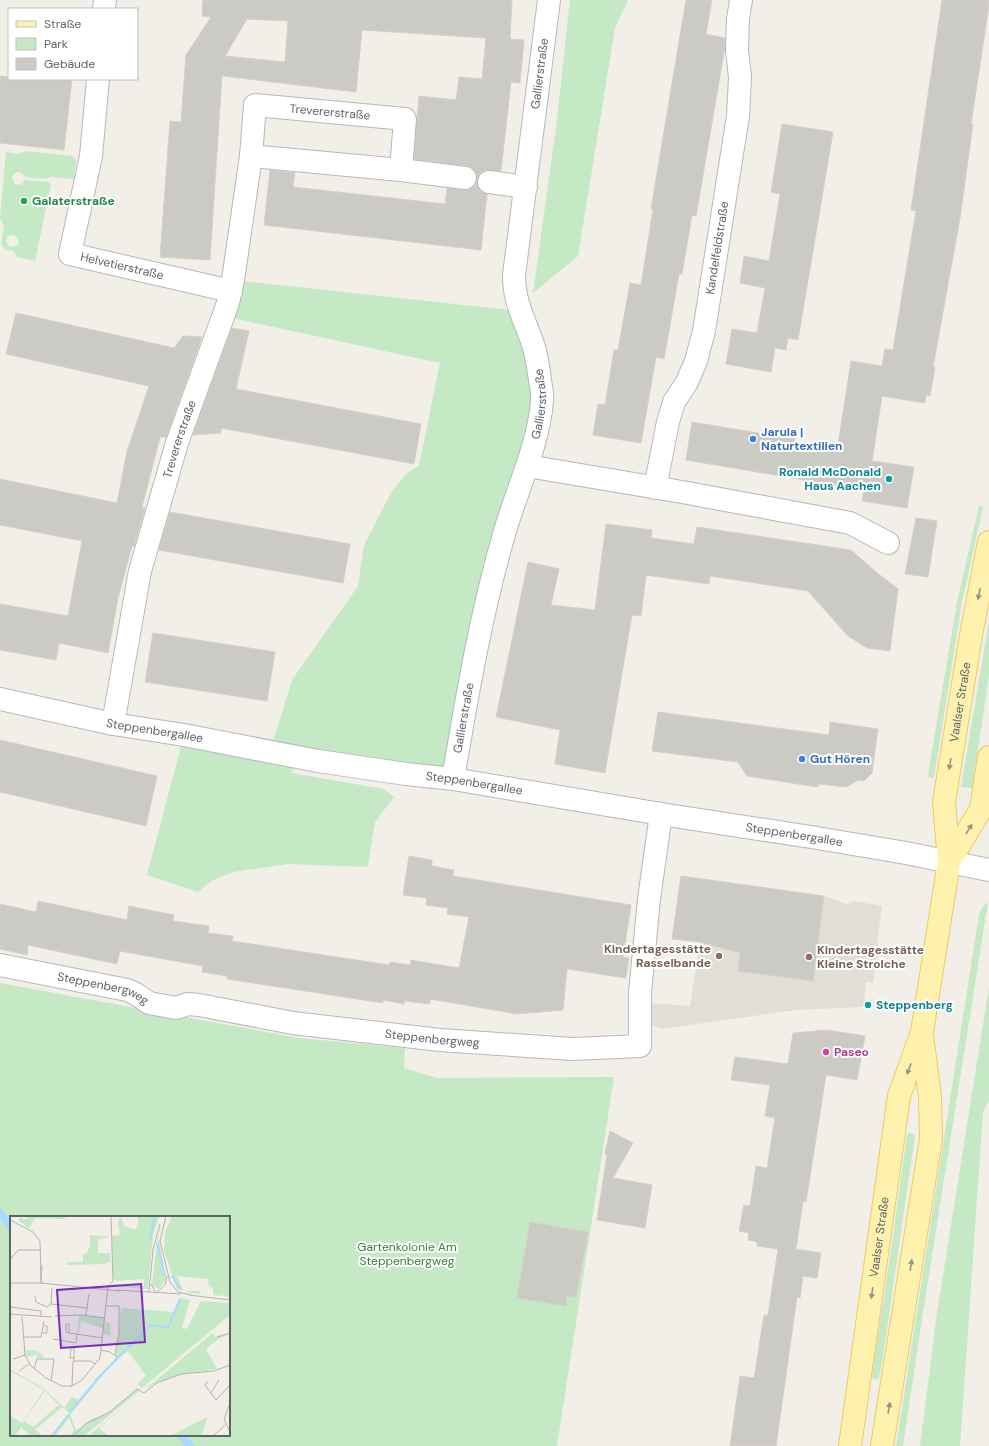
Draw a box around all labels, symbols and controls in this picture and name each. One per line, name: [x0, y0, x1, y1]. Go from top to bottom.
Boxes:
legend: [8, 8, 138, 80]
text: Straße: [44, 16, 81, 32]
text: Park: [44, 36, 68, 52]
street label: Gallierstraße: [527, 37, 552, 110]
text: Gebäude: [44, 56, 95, 72]
street label: Trevererstraße: [289, 100, 371, 124]
place label: Galaterstraße: [32, 193, 115, 209]
marker: Galaterstraße: [19, 196, 29, 206]
street label: Kandelfeldstraße: [702, 200, 732, 296]
street label: Helvetierstraße: [79, 249, 166, 283]
street label: Gallierstraße: [527, 367, 550, 441]
street label: Trevererstraße: [159, 398, 200, 480]
place label: Jarula | Naturtextilien: [761, 424, 843, 454]
marker: Jarula | Naturtextilien: [748, 434, 758, 444]
place label: Ronald McDonald Haus Aachen: [779, 464, 881, 494]
marker: Ronald McDonald Haus Aachen: [884, 474, 894, 484]
one-way arrow: [976, 588, 982, 601]
street label: Vaalser Straße: [946, 661, 975, 743]
street label: Gallierstraße: [450, 681, 478, 754]
street label: Steppenbergallee: [105, 715, 205, 747]
place label: Gut Hören: [810, 751, 870, 767]
marker: Gut Hören: [797, 754, 807, 764]
one-way arrow: [947, 758, 953, 770]
street label: Steppenbergallee: [425, 768, 524, 799]
street label: Steppenbergallee: [745, 819, 844, 850]
one-way arrow: [966, 823, 973, 835]
place label: Kindertagesstätte Rasselbande: [604, 941, 711, 971]
place label: Kindertagesstätte Kleine Strolche: [817, 942, 924, 972]
marker: Kindertagesstätte Rasselbande: [714, 951, 724, 961]
marker: Kindertagesstätte Kleine Strolche: [804, 952, 814, 962]
street label: Steppenbergweg: [56, 968, 152, 1009]
place label: Steppenberg: [876, 997, 953, 1013]
marker: Steppenberg: [863, 1000, 873, 1010]
street label: Steppenbergweg: [384, 1026, 480, 1051]
place label: Paseo: [834, 1044, 869, 1060]
marker: Paseo: [821, 1047, 831, 1057]
one-way arrow: [905, 1063, 911, 1075]
street label: Vaalser Straße: [866, 1196, 893, 1278]
inset map: [10, 1216, 230, 1436]
park label: Gartenkolonie Am Steppenbergweg: [357, 1239, 457, 1269]
one-way arrow: [908, 1259, 914, 1271]
one-way arrow: [869, 1287, 875, 1299]
one-way arrow: [886, 1401, 892, 1414]

